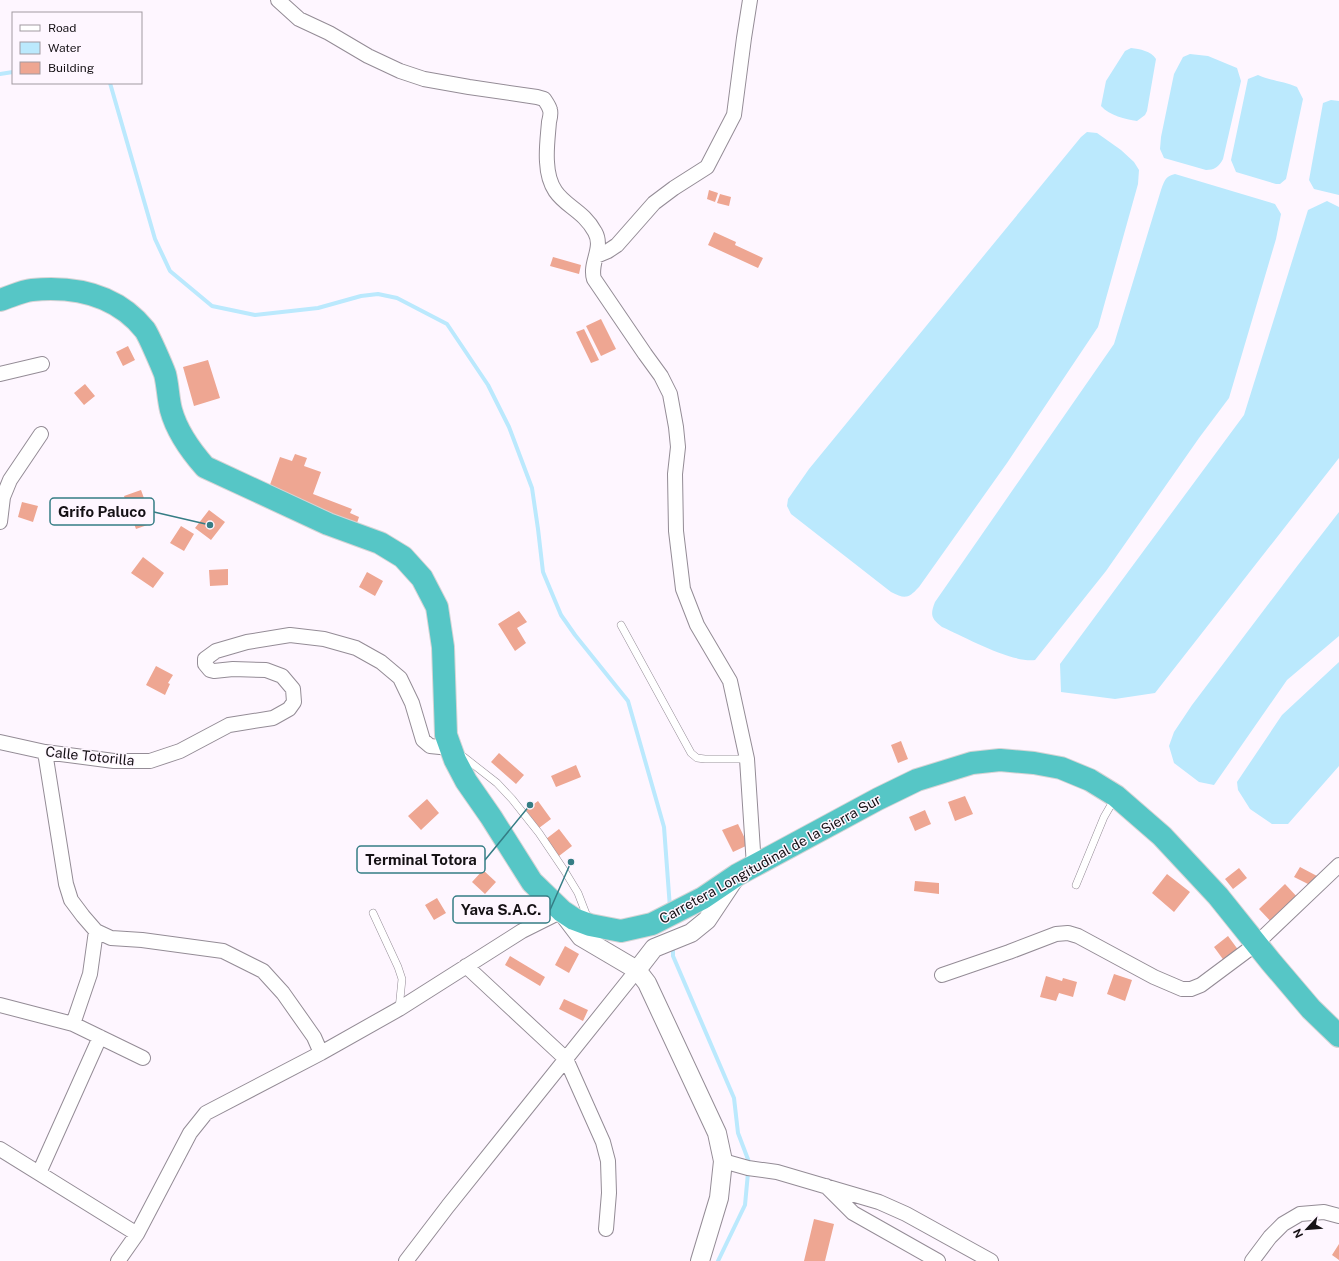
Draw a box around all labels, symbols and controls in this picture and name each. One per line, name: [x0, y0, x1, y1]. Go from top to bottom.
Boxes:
legend: [12, 12, 142, 84]
text: Road: [48, 21, 76, 35]
text: Water: [48, 41, 82, 55]
text: Building: [48, 61, 94, 75]
callout: Grifo Paluco: [50, 498, 154, 525]
text: Grifo Paluco: [58, 503, 146, 520]
street label: Calle Totorilla: [45, 743, 135, 769]
street label: Carretera Longitudinal de la Sierra Sur: [657, 791, 883, 927]
callout: Terminal Totora: [357, 846, 485, 873]
text: Terminal Totora: [365, 851, 477, 868]
callout: Yava S.A.C.: [453, 896, 550, 923]
text: Yava S.A.C.: [461, 901, 541, 918]
north arrow: [1287, 1209, 1327, 1249]
text: N: [1291, 1227, 1305, 1240]

